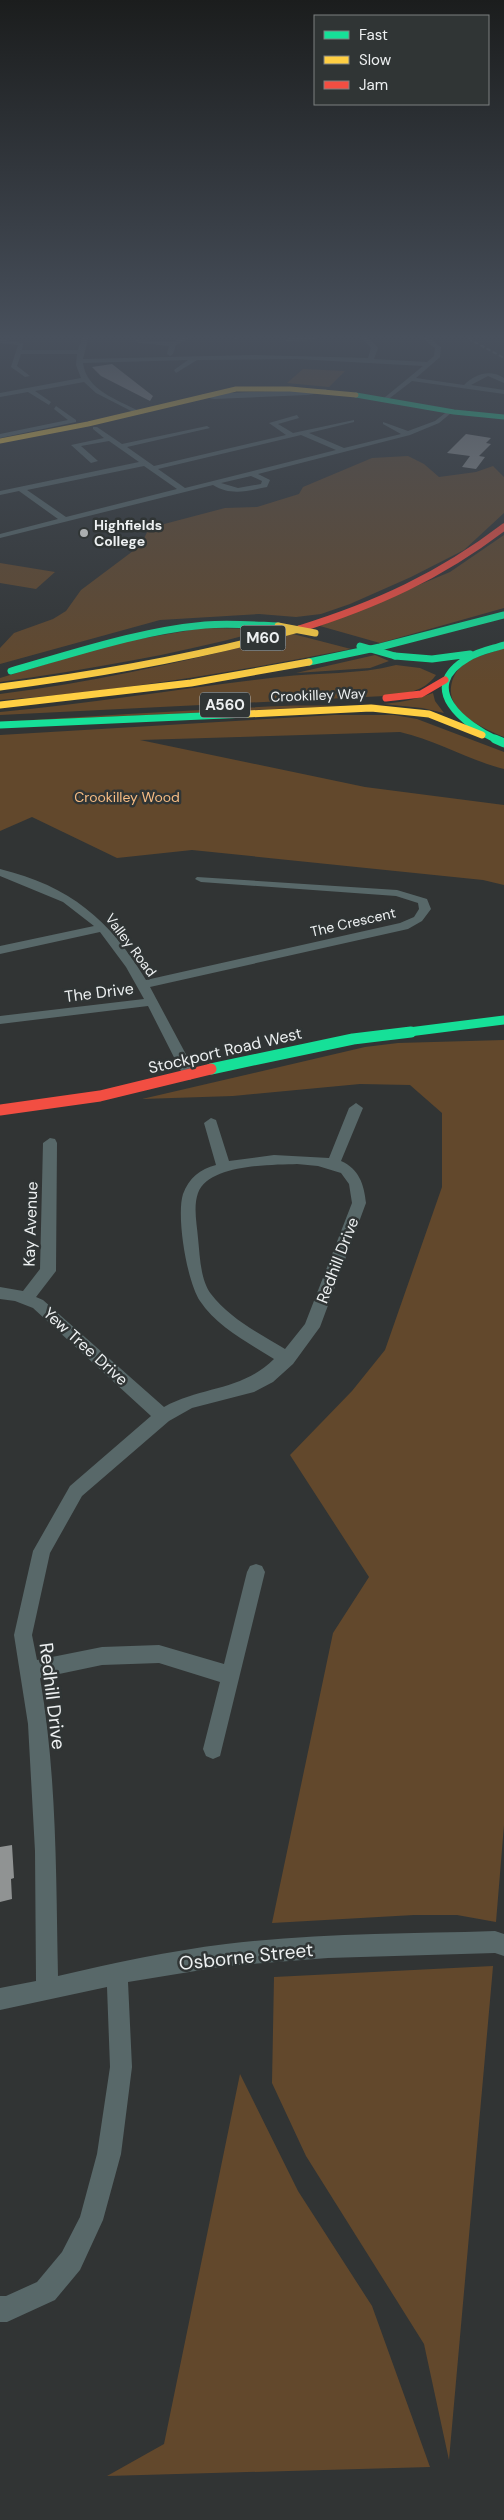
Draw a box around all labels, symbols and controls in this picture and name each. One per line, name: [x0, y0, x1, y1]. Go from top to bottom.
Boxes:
legend: [314, 15, 489, 105]
text: Fast: [359, 25, 388, 45]
text: Slow: [359, 50, 392, 70]
text: Jam: [359, 75, 388, 95]
place label: Highfields College: [94, 516, 162, 550]
marker: Highfields College: [78, 527, 90, 539]
road number: M60: [240, 626, 286, 650]
street label: Crookilley Way: [270, 684, 366, 706]
road number: A560: [200, 692, 250, 718]
park label: Crookilley Wood: [74, 788, 180, 806]
street label: The Crescent: [309, 903, 397, 941]
street label: Valley Road: [101, 910, 161, 980]
street label: The Drive: [63, 978, 135, 1007]
street label: Stockport Road West: [146, 1023, 304, 1078]
street label: Kay Avenue: [19, 1181, 42, 1267]
street label: Redhill Drive: [311, 1214, 363, 1306]
street label: Yew Tree Drive: [39, 1303, 132, 1390]
street label: Redhill Drive: [34, 1641, 71, 1751]
street label: Osborne Street: [178, 1937, 315, 1976]

